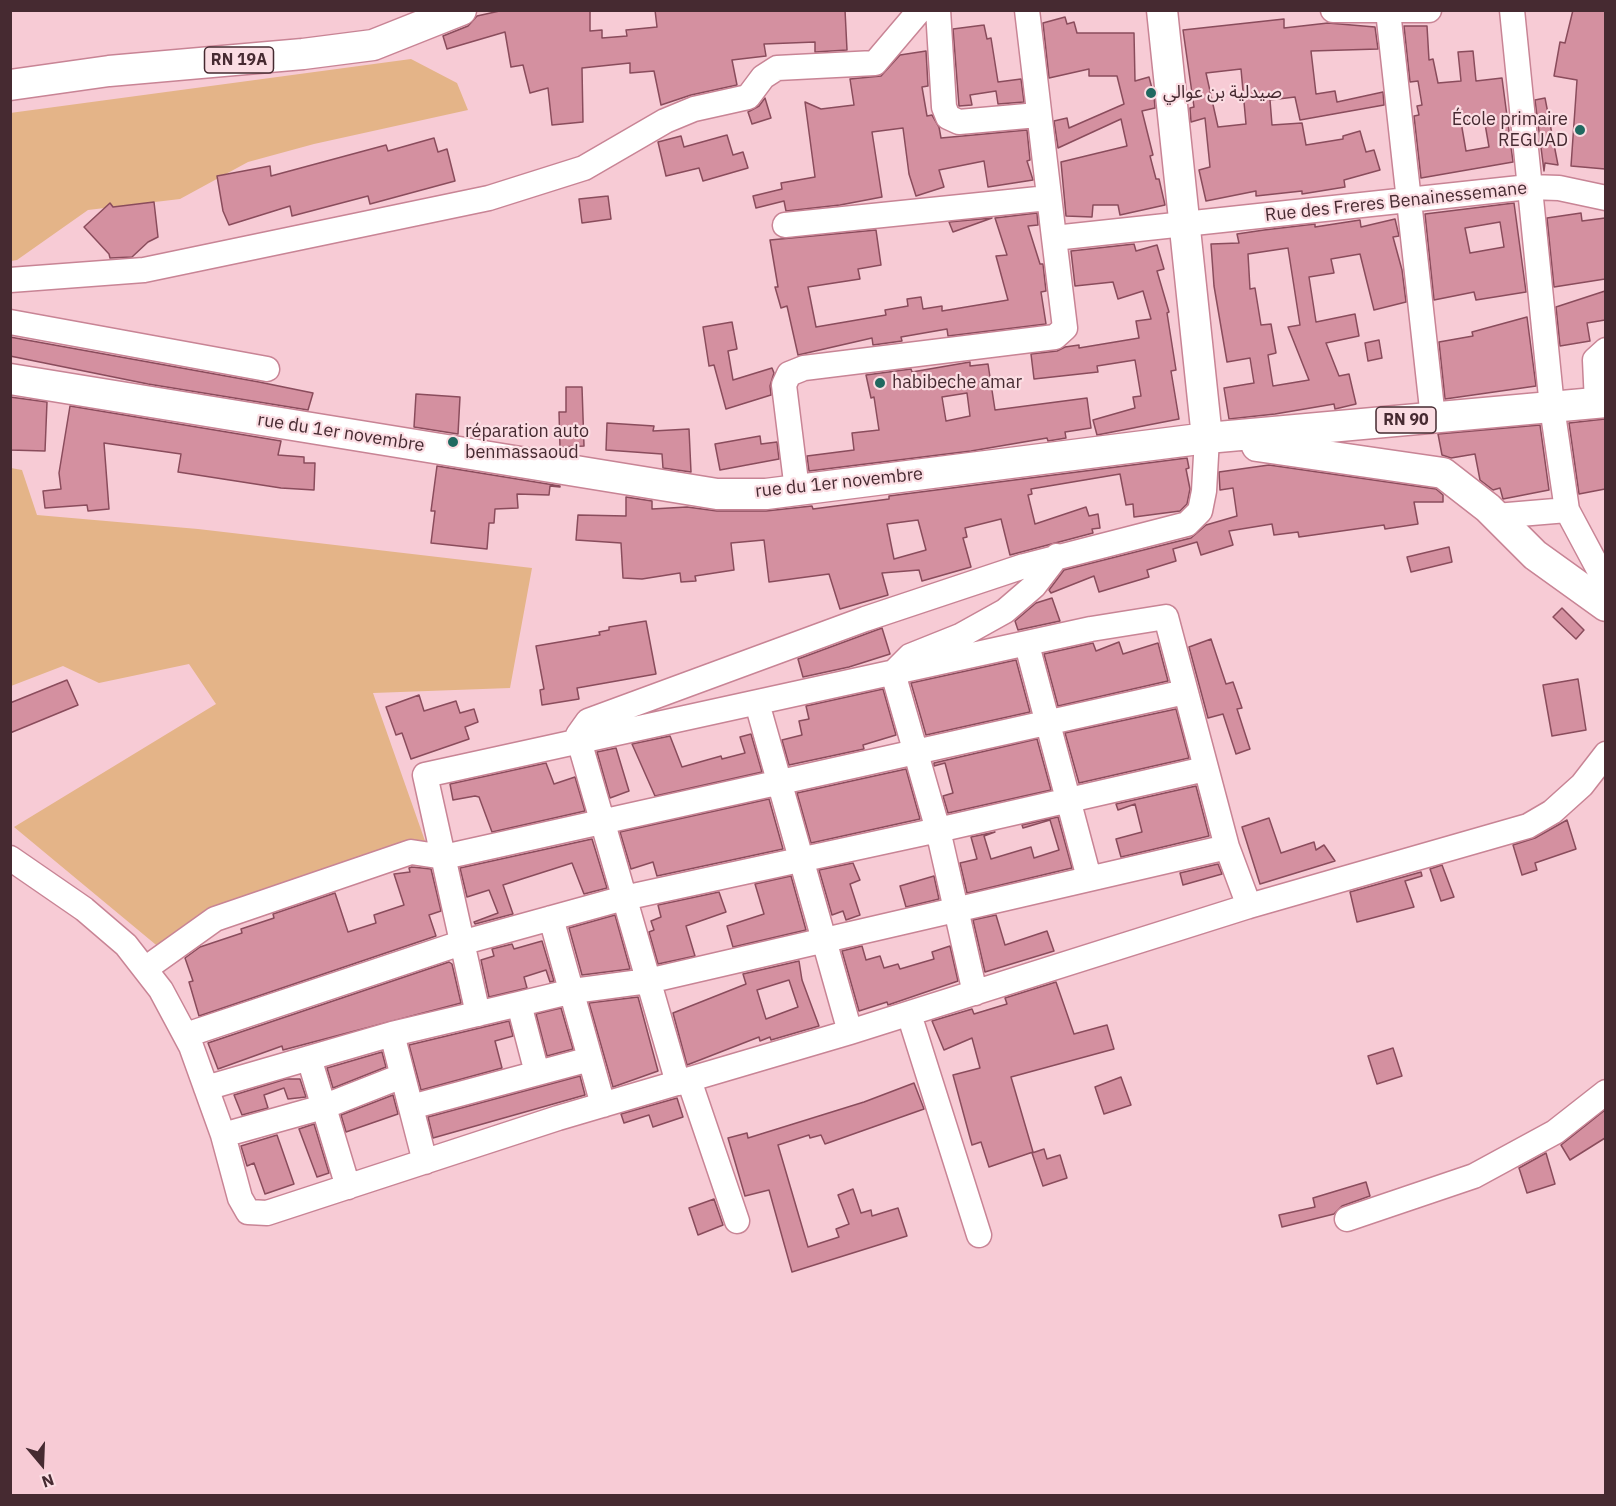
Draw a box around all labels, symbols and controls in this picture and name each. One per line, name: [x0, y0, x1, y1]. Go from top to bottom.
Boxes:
road number: RN 19A: [204, 47, 274, 73]
place label: صيدلية بن عوالي: [1163, 82, 1282, 104]
marker: صيدلية بن عوالي: [1144, 86, 1158, 100]
place label: École primaire REGUAD: [1452, 109, 1568, 152]
marker: École primaire REGUAD: [1573, 123, 1587, 137]
street label: Rue des Freres Benainessemane: [1264, 177, 1528, 227]
place label: habibeche amar: [892, 372, 1022, 394]
marker: habibeche amar: [873, 376, 887, 390]
road number: RN 90: [1376, 407, 1436, 433]
street label: rue du 1er novembre: [256, 409, 426, 457]
place label: réparation auto benmassaoud: [465, 421, 589, 464]
marker: réparation auto benmassaoud: [446, 435, 460, 449]
street label: rue du 1er novembre: [754, 463, 924, 503]
north arrow: [12, 1434, 72, 1494]
text: N: [39, 1470, 57, 1492]

